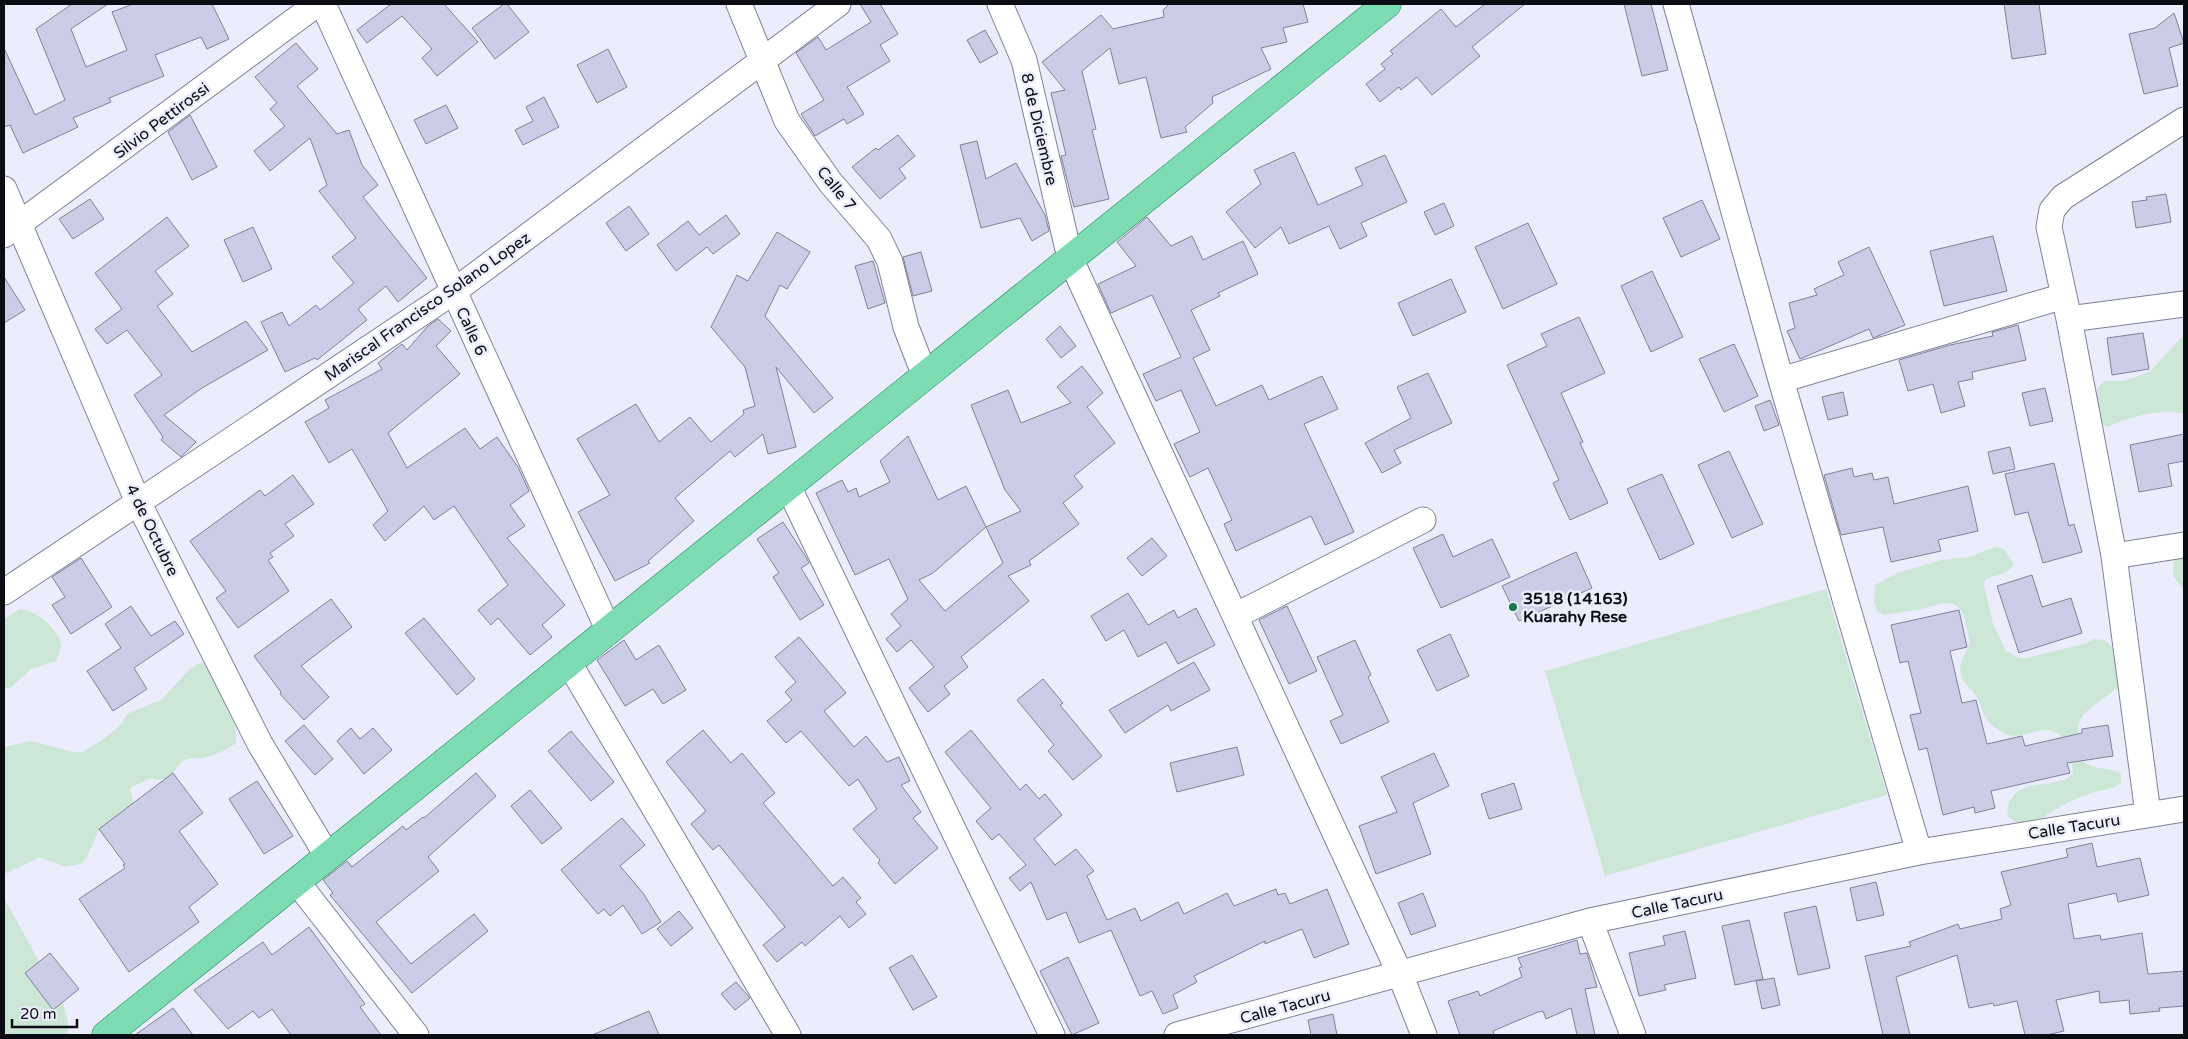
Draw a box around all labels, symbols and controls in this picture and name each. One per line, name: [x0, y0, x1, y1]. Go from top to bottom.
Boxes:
street label: 8 de Diciembre: [1016, 71, 1062, 187]
street label: Silvio Pettirossi: [110, 78, 213, 163]
street label: Calle 7: [812, 162, 860, 215]
street label: Mariscal Francisco Solano Lopez: [321, 228, 534, 386]
street label: Calle 6: [451, 304, 491, 359]
street label: 4 de Octubre: [121, 481, 183, 580]
place label: 3518 (14163) Kuarahy Rese: [1523, 589, 1628, 627]
marker: 3518 (14163) Kuarahy Rese: [1507, 601, 1519, 613]
street label: Calle Tacuru: [2027, 810, 2122, 844]
street label: Calle Tacuru: [1630, 885, 1725, 923]
street label: Calle Tacuru: [1238, 985, 1333, 1029]
scale bar: [12, 996, 78, 1028]
text: 20 m: [20, 1005, 57, 1023]

